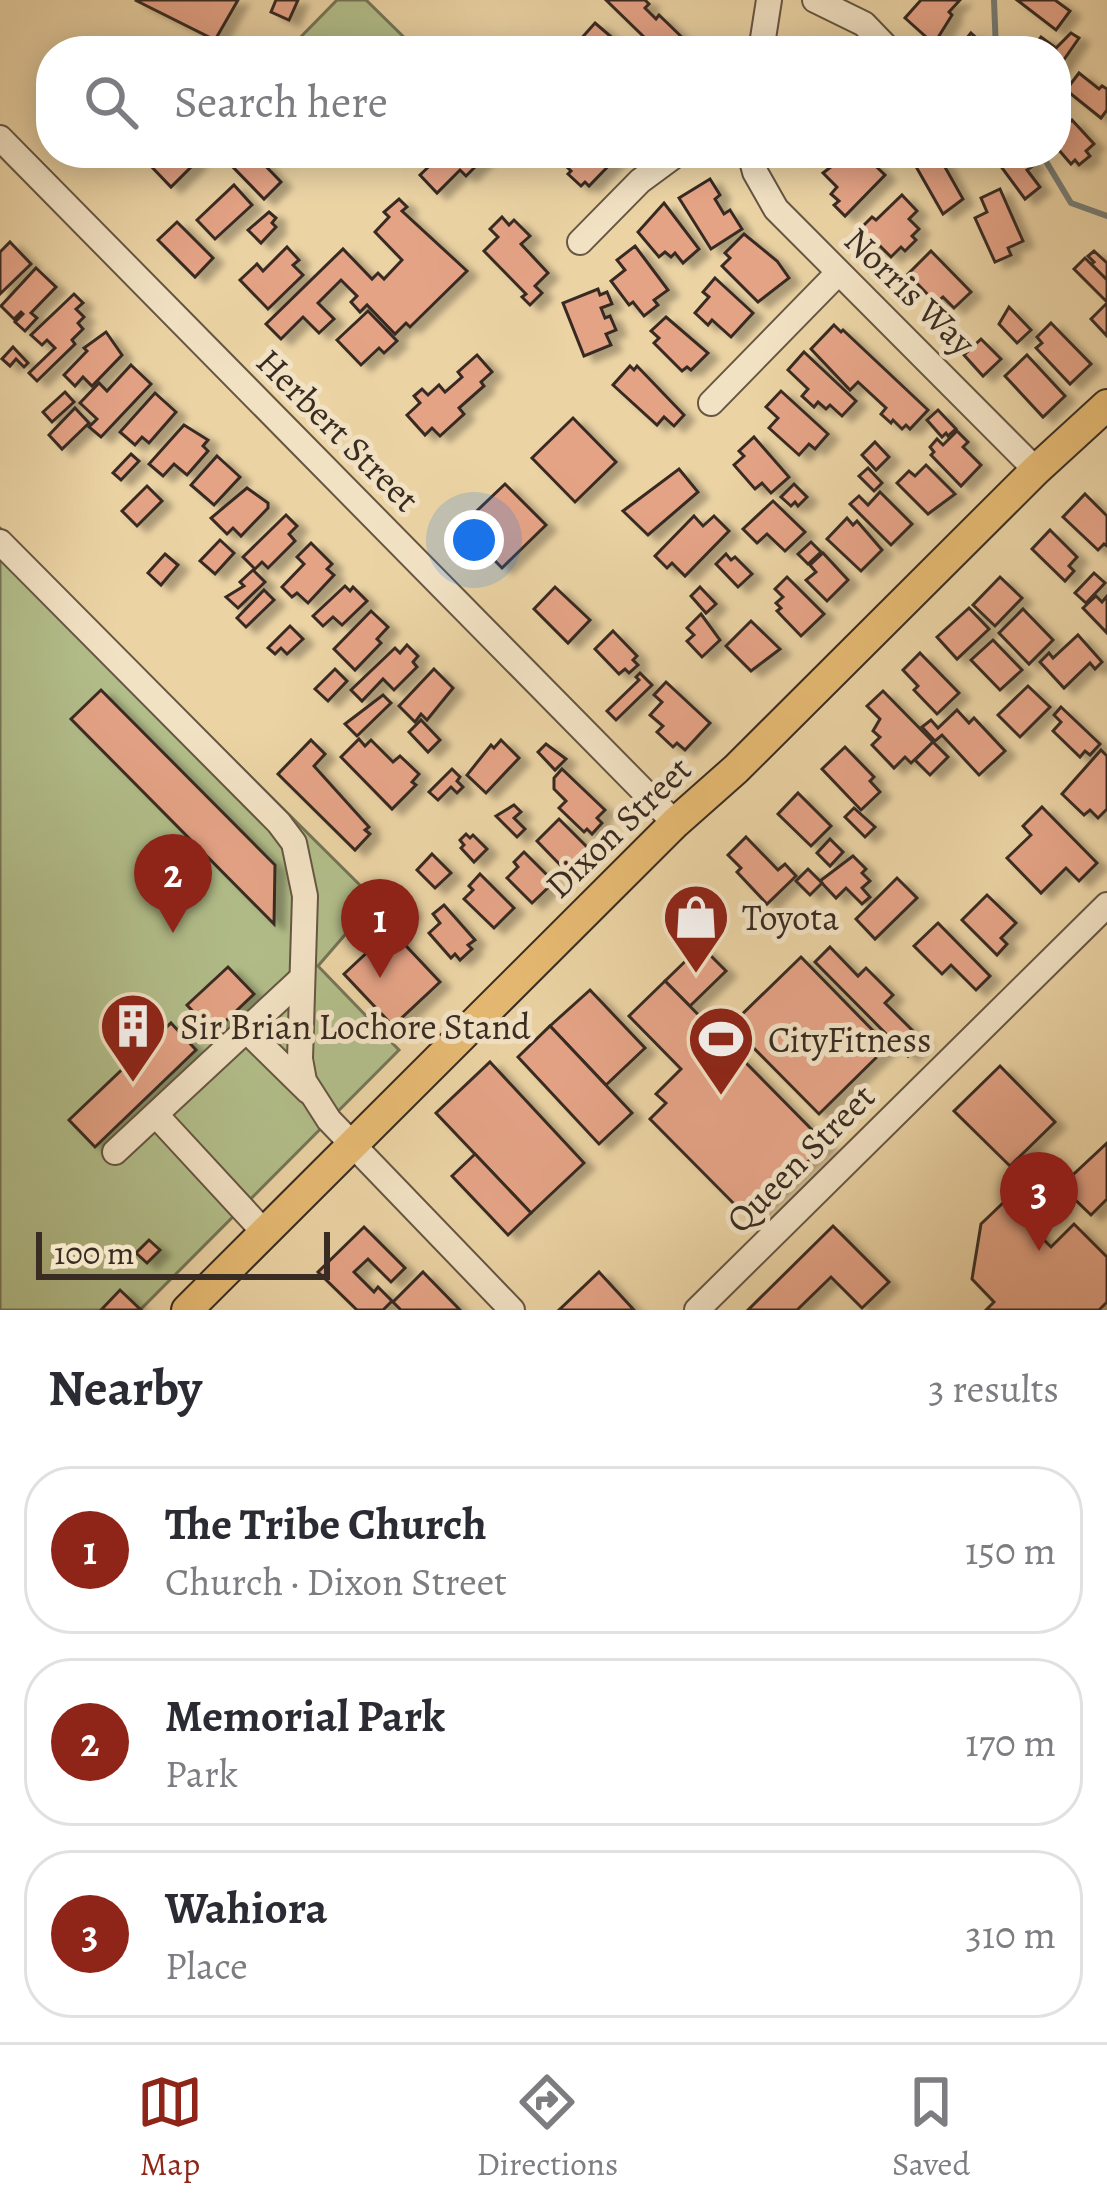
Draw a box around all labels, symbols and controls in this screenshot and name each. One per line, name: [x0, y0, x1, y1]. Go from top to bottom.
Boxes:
search box: [36, 36, 1071, 168]
icon: search: [78, 69, 144, 135]
text: Search here: [174, 71, 388, 133]
street label: Norris Way: [834, 216, 987, 367]
street label: Herbert Street: [246, 338, 430, 522]
your location: [444, 510, 504, 570]
street label: Dixon Street: [534, 745, 702, 909]
pin: 2: [134, 834, 212, 933]
pin: 1: [341, 879, 419, 978]
shop icon: Toyota: [661, 882, 731, 976]
place label: Toyota: [742, 893, 839, 942]
building icon: Sir Brian Lochore Stand: [98, 991, 168, 1085]
place label: Sir Brian Lochore Stand: [180, 1002, 531, 1051]
sports icon: CityFitness: [686, 1004, 756, 1098]
place label: CityFitness: [768, 1015, 931, 1064]
street label: Queen Street: [715, 1073, 885, 1243]
pin: 3: [1000, 1152, 1078, 1251]
scale bar: [36, 1226, 330, 1279]
text: 100 m: [54, 1230, 134, 1275]
text: Nearby: [48, 1353, 202, 1423]
text: 3 results: [928, 1362, 1059, 1415]
text: The Tribe Church: [165, 1493, 487, 1555]
text: 1: [83, 1524, 97, 1577]
text: 150 m: [965, 1524, 1056, 1577]
text: Church · Dixon Street: [165, 1555, 507, 1608]
text: Memorial Park: [165, 1685, 445, 1747]
text: 2: [81, 1716, 99, 1769]
text: 170 m: [965, 1716, 1056, 1769]
text: Park: [165, 1747, 238, 1800]
text: Wahiora: [165, 1877, 327, 1939]
text: 3: [82, 1908, 98, 1961]
text: 310 m: [965, 1908, 1056, 1961]
text: Place: [165, 1939, 248, 1992]
tab: Map: [137, 2069, 203, 2186]
tab: Directions: [477, 2069, 618, 2186]
tab: Saved: [892, 2069, 970, 2186]

